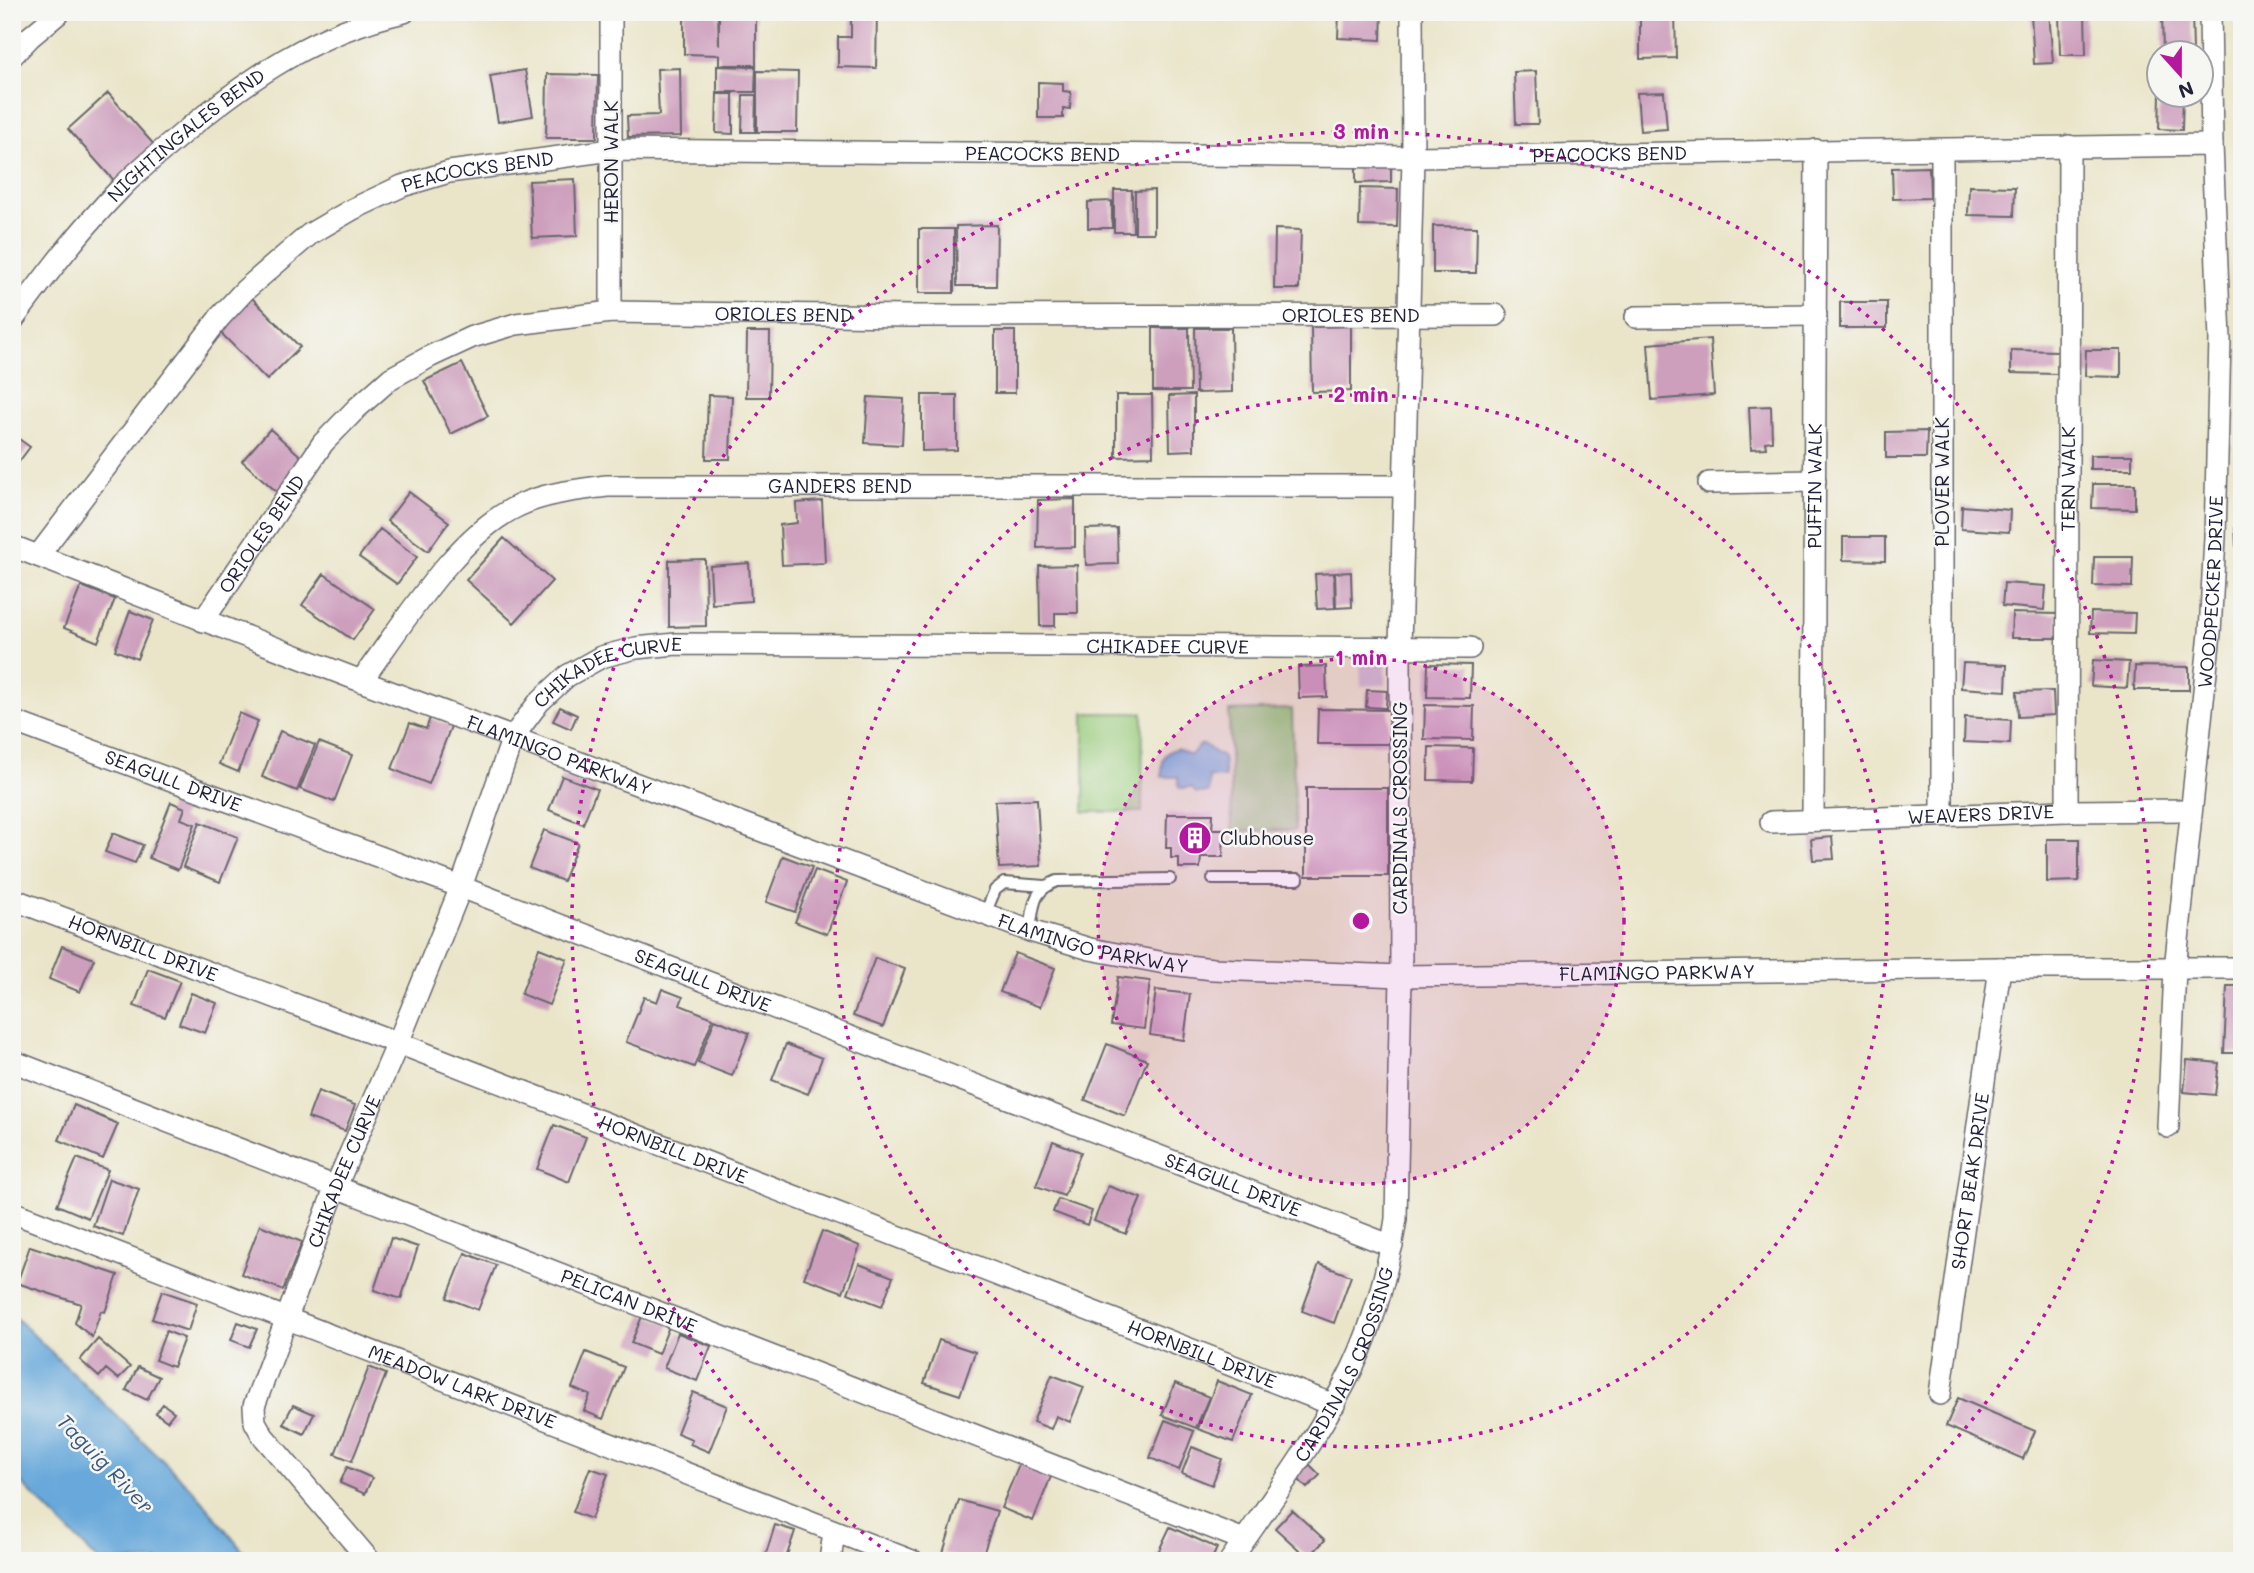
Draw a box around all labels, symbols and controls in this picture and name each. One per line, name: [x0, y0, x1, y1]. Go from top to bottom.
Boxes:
north arrow: [2146, 38, 2216, 108]
street label: NIGHTINGALES BEND: [101, 62, 269, 207]
text: N: [2175, 76, 2197, 105]
street label: HERON WALK: [598, 100, 623, 224]
text: 3 min: [1333, 117, 1389, 144]
street label: PEACOCKS BEND: [965, 140, 1120, 166]
street label: PEACOCKS BEND: [1532, 140, 1687, 167]
street label: PEACOCKS BEND: [398, 145, 555, 198]
street label: ORIOLES BEND: [714, 300, 853, 327]
street label: ORIOLES BEND: [1282, 302, 1420, 327]
text: 2 min: [1333, 380, 1389, 407]
street label: PLOVER WALK: [1929, 417, 1954, 547]
street label: PUFFIN WALK: [1801, 423, 1827, 549]
street label: TERN WALK: [2055, 426, 2080, 532]
street label: ORIOLES BEND: [212, 469, 310, 598]
street label: GANDERS BEND: [768, 473, 912, 498]
street label: WOODPECKER DRIVE: [2191, 495, 2228, 690]
street label: CHIKADEE CURVE: [528, 631, 682, 713]
street label: CHIKADEE CURVE: [1086, 633, 1249, 659]
text: 1 min: [1335, 643, 1387, 670]
street label: CARDINALS CROSSING: [1387, 702, 1412, 914]
street label: FLAMINGO PARKWAY: [463, 709, 656, 801]
street label: SEAGULL DRIVE: [101, 743, 246, 817]
street label: WEAVERS DRIVE: [1907, 798, 2055, 829]
building icon: Clubhouse: [1176, 819, 1214, 857]
place label: Clubhouse: [1220, 825, 1314, 850]
street label: FLAMINGO PARKWAY: [995, 907, 1190, 978]
street label: HORNBILL DRIVE: [65, 908, 222, 987]
centre of rings: [1349, 909, 1373, 933]
street label: SEAGULL DRIVE: [631, 942, 775, 1017]
street label: FLAMINGO PARKWAY: [1559, 958, 1755, 986]
street label: CHIKADEE CURVE: [301, 1091, 386, 1251]
street label: SHORT BEAK DRIVE: [1945, 1091, 1994, 1271]
street label: HORNBILL DRIVE: [595, 1109, 752, 1189]
street label: SEAGULL DRIVE: [1161, 1147, 1305, 1222]
street label: PELICAN DRIVE: [557, 1263, 701, 1338]
street label: CARDINALS CROSSING: [1288, 1264, 1398, 1466]
street label: HORNBILL DRIVE: [1124, 1313, 1280, 1394]
street label: MEADOW LARK DRIVE: [365, 1338, 560, 1434]
water label: Taguig River: [52, 1407, 160, 1518]

